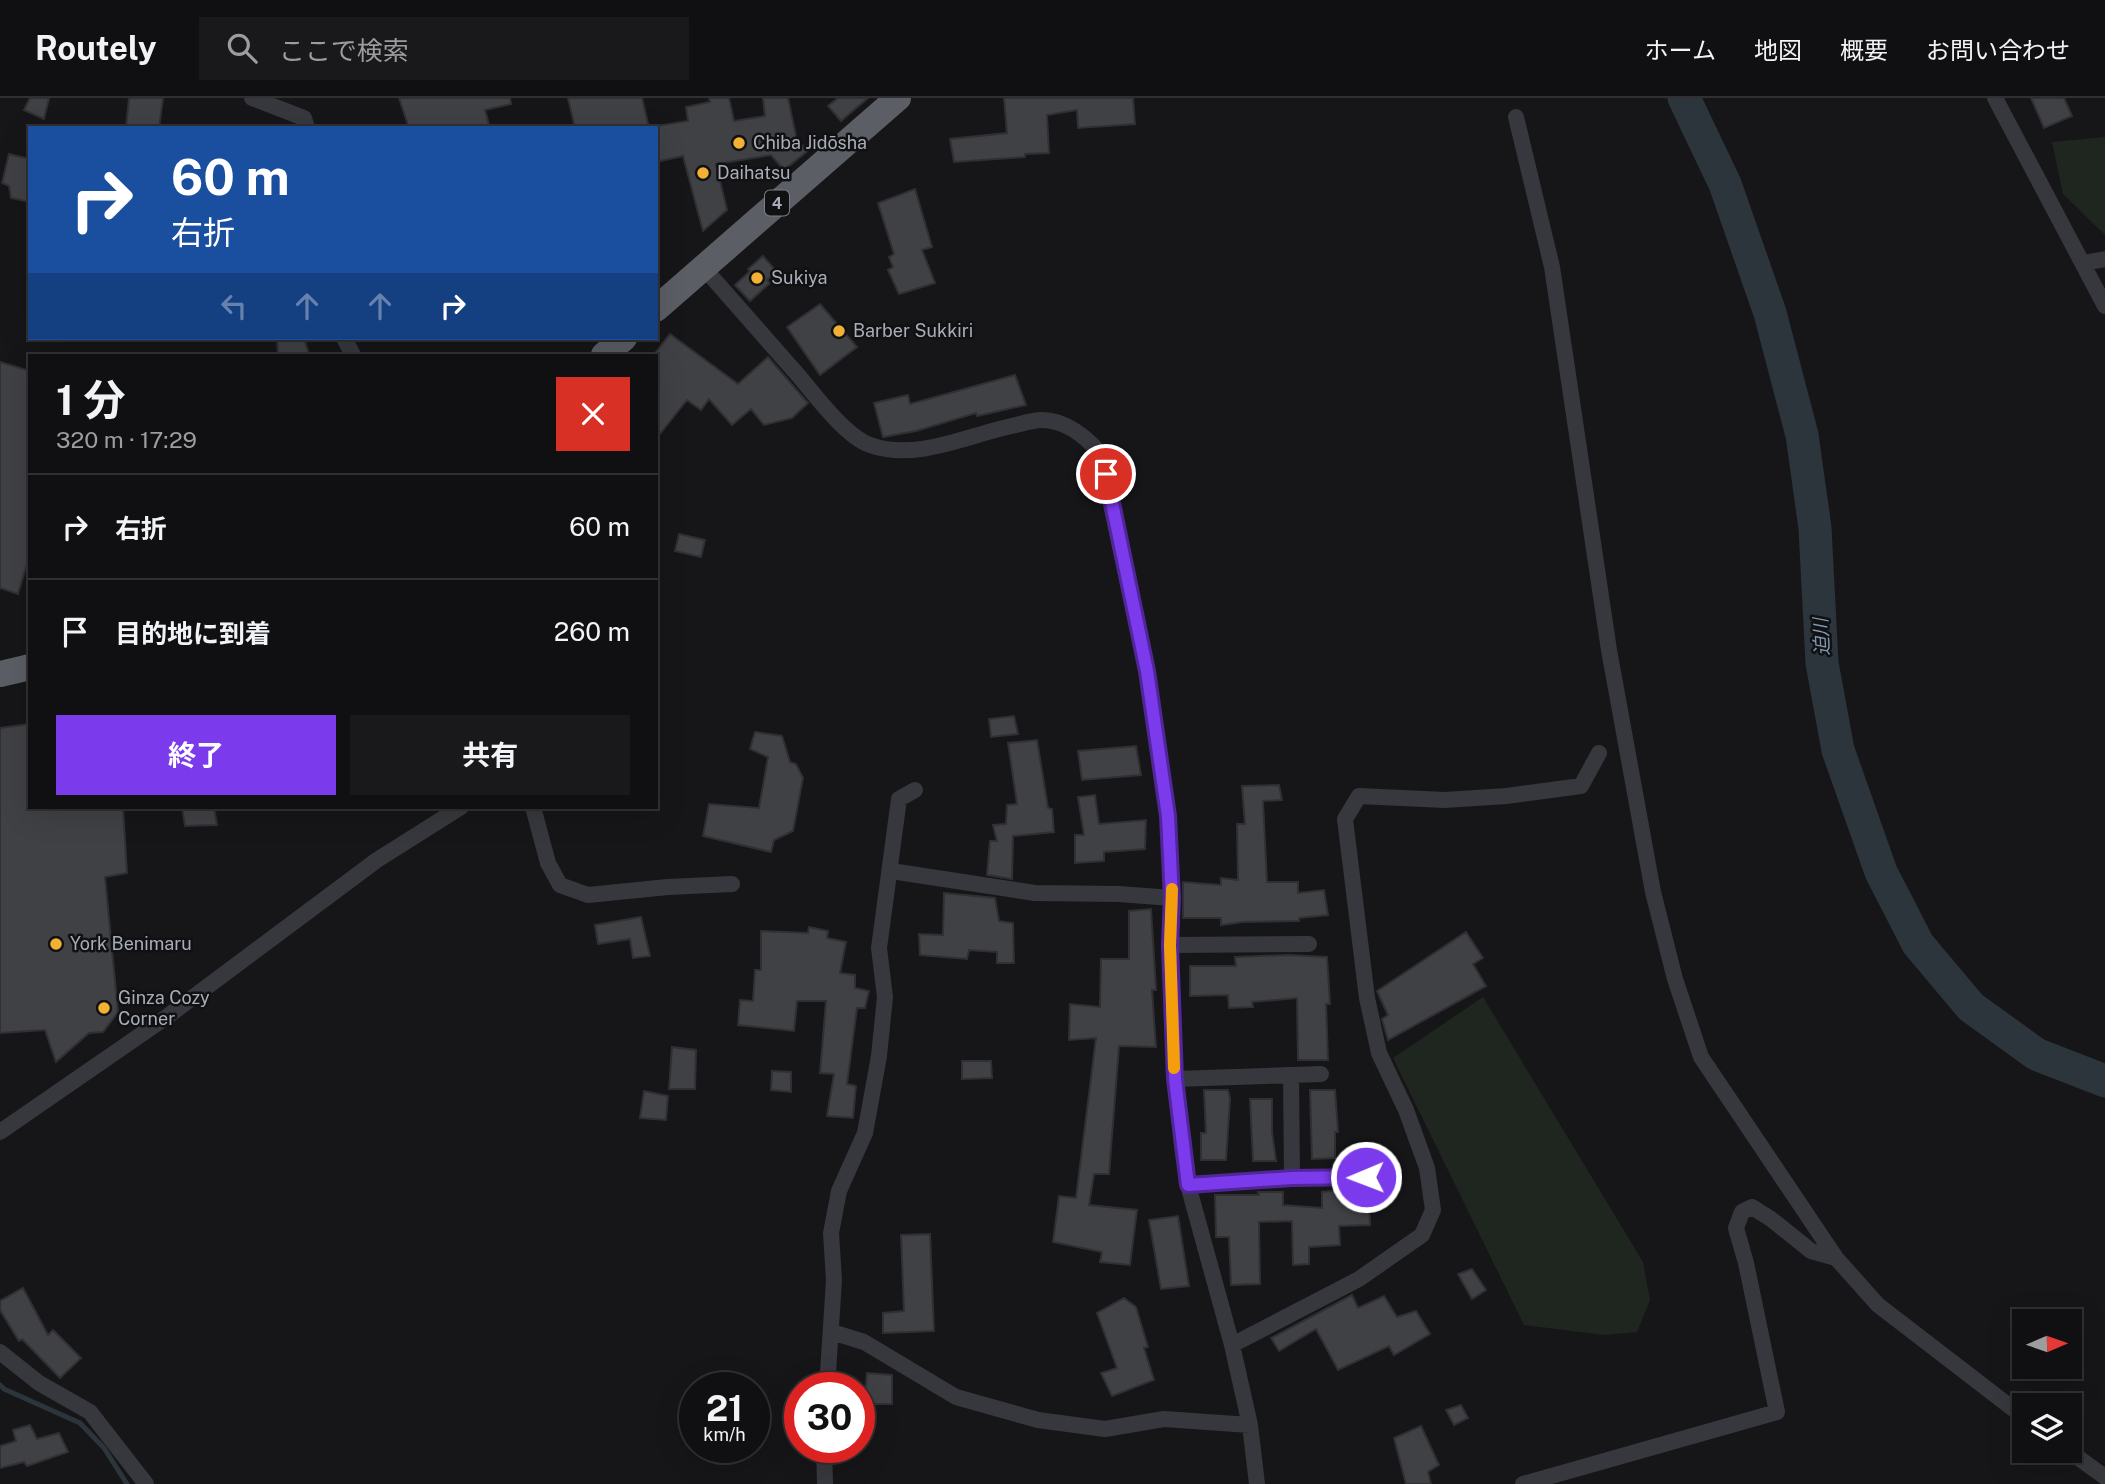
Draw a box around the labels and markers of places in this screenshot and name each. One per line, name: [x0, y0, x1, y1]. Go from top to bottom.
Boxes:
place label: Chiba Jidōsha: [753, 132, 867, 153]
marker: Chiba Jidōsha: [731, 135, 747, 151]
place label: Daihatsu: [717, 162, 790, 183]
marker: Daihatsu: [695, 165, 711, 181]
place label: Sukiya: [771, 267, 828, 288]
marker: Sukiya: [749, 270, 765, 286]
place label: Barber Sukkiri: [853, 320, 973, 341]
marker: Barber Sukkiri: [831, 323, 847, 339]
pin: [1076, 444, 1136, 504]
place label: York Benimaru: [70, 933, 192, 954]
marker: York Benimaru: [48, 936, 64, 952]
place label: Ginza Cozy Corner: [118, 987, 210, 1029]
marker: Ginza Cozy Corner: [96, 1000, 112, 1016]

